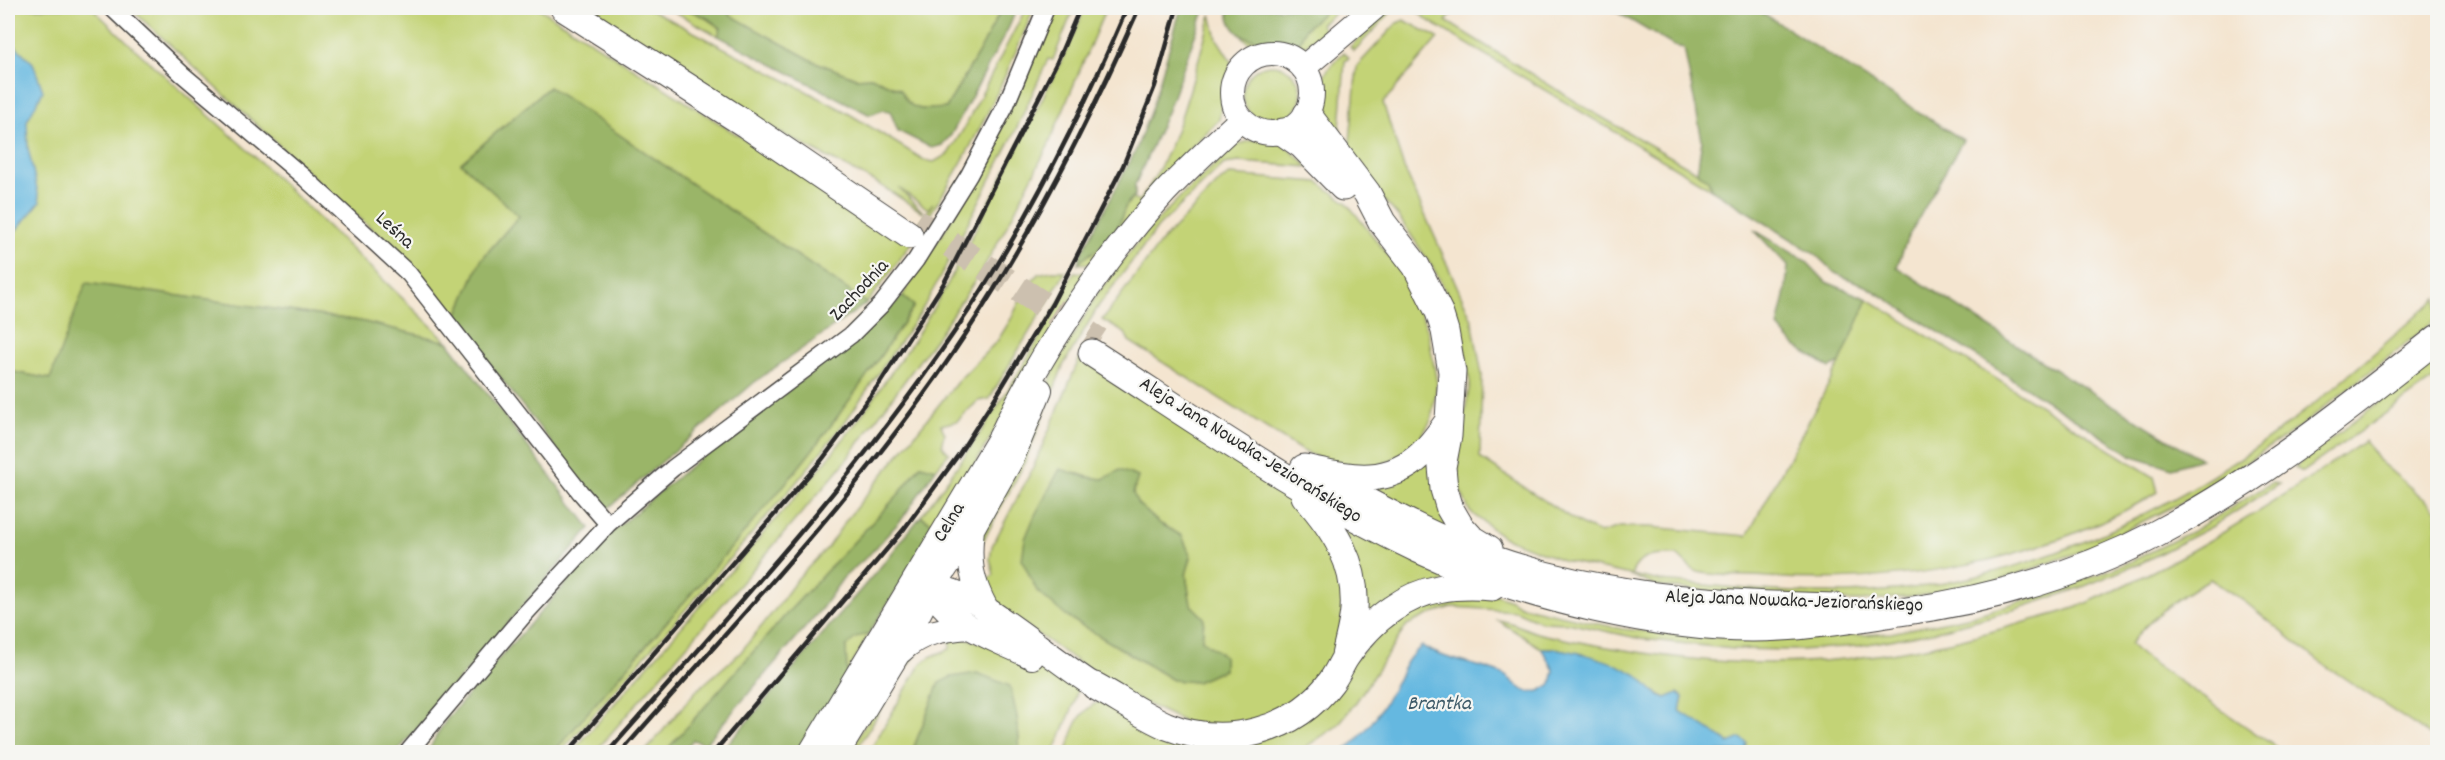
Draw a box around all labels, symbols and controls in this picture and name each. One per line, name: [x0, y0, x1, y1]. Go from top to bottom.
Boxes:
street label: Leśna: [368, 206, 420, 257]
street label: Zachodnia: [824, 253, 897, 328]
street label: Aleja Jana Nowaka-Jeziorańskiego: [1133, 371, 1367, 531]
street label: Celna: [927, 497, 973, 548]
street label: Aleja Jana Nowaka-Jeziorańskiego: [1665, 584, 1924, 620]
water label: Brantka: [1407, 690, 1472, 720]

